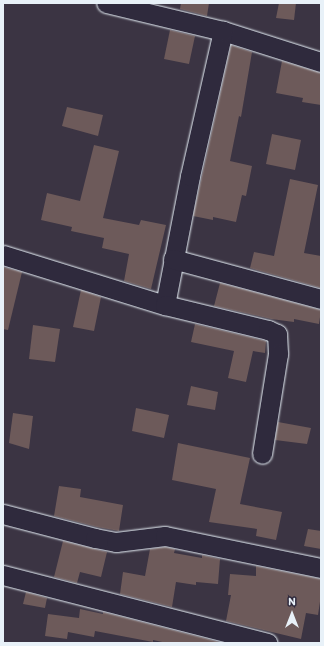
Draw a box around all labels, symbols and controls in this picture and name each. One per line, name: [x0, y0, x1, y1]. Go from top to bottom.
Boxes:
north arrow: [272, 594, 312, 634]
text: N: [288, 595, 296, 608]

